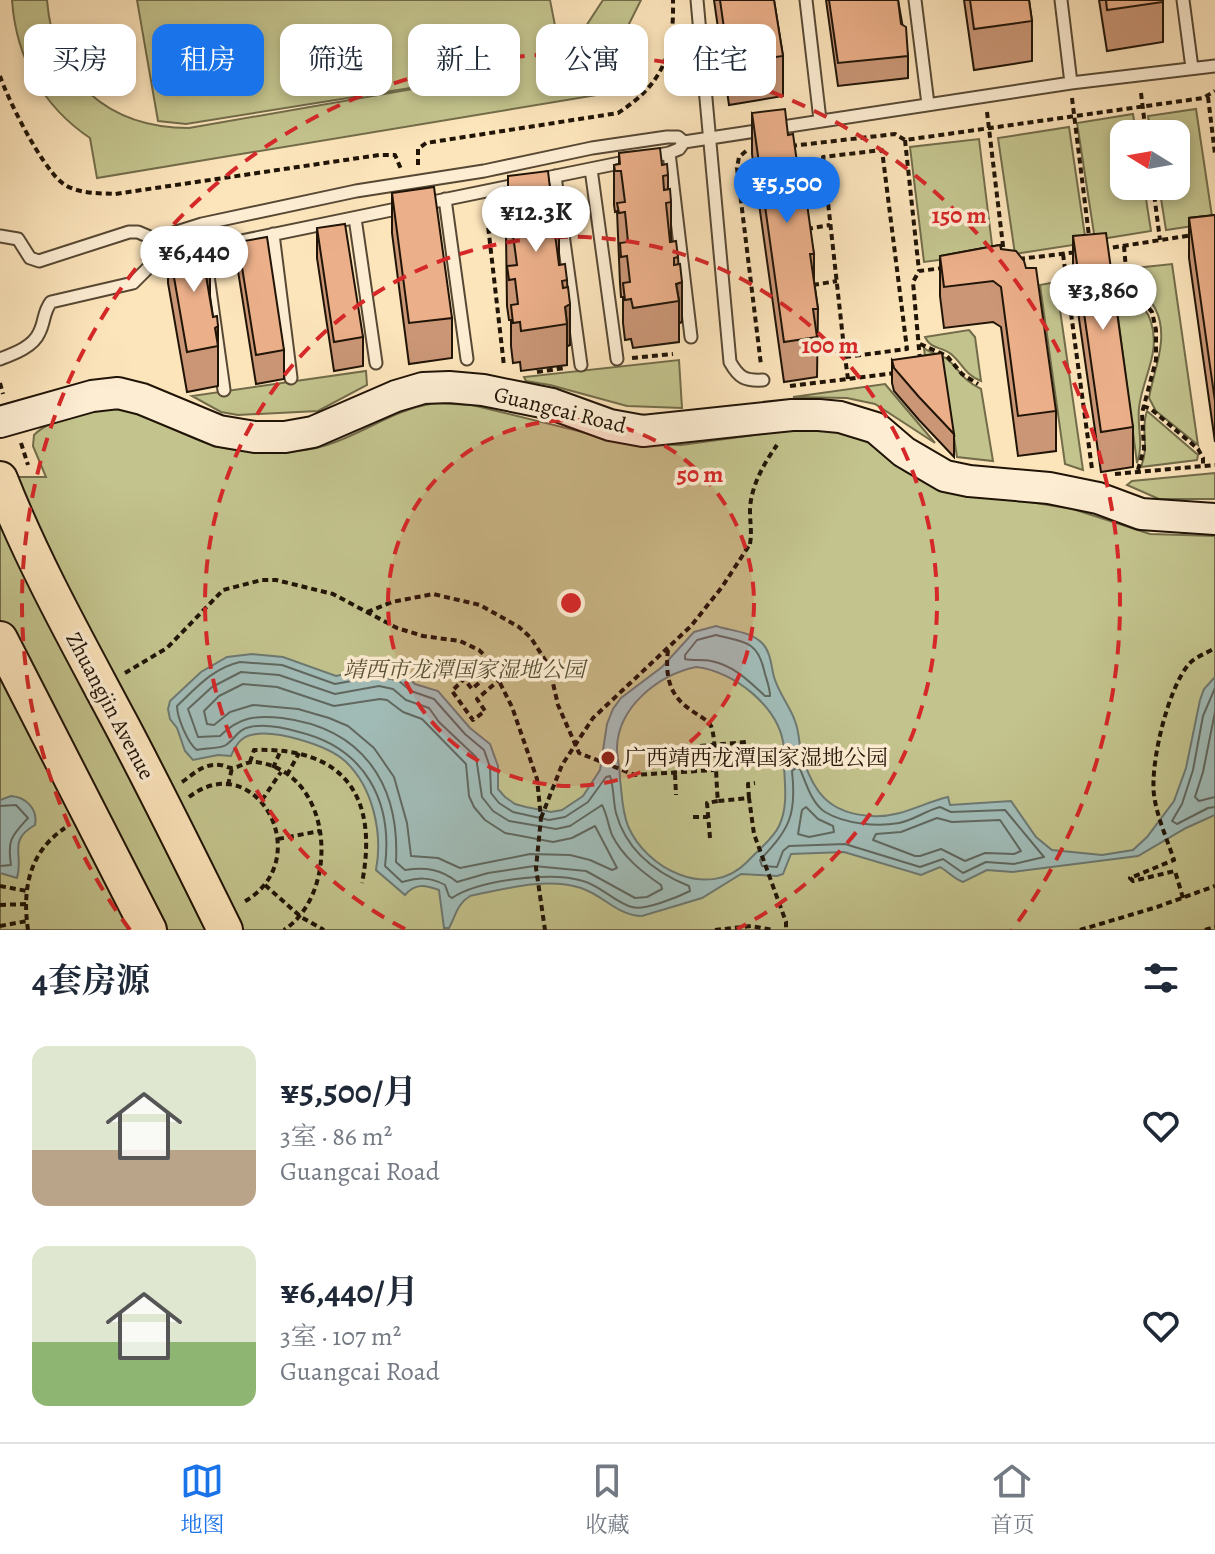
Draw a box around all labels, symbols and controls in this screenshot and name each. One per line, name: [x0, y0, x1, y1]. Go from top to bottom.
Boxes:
chip: 买房: [24, 24, 136, 96]
chip: 租房: [152, 24, 264, 96]
chip: 筛选: [280, 24, 392, 96]
chip: 新上: [408, 24, 520, 96]
chip: 公寓: [536, 24, 648, 96]
chip: 住宅: [664, 24, 776, 96]
north arrow: [1110, 120, 1190, 200]
map controls: [1110, 120, 1190, 200]
pin: ¥5,500: [722, 157, 852, 225]
text: ¥5,500: [752, 165, 822, 200]
pin: ¥12.3K: [471, 186, 601, 254]
text: ¥12.3K: [500, 194, 572, 229]
text: 150 m: [931, 199, 987, 231]
pin: ¥6,440: [129, 226, 259, 294]
text: ¥6,440: [158, 234, 230, 269]
pin: ¥3,860: [1038, 264, 1168, 332]
text: ¥3,860: [1068, 272, 1138, 307]
text: 100 m: [801, 329, 859, 361]
street label: Guangcai Road: [491, 379, 629, 441]
text: 50 m: [677, 458, 723, 490]
centre of rings: [557, 589, 585, 617]
street label: Zhuangjin Avenue: [58, 627, 162, 785]
park label: 靖西市龙潭国家湿地公园: [343, 655, 588, 685]
place label: 广西靖西龙潭国家湿地公园: [624, 743, 888, 773]
marker: 广西靖西龙潭国家湿地公园: [599, 749, 617, 767]
icon: filters: [1139, 956, 1183, 1000]
text: 4套房源: [32, 957, 150, 1004]
text: ¥5,500/月: [280, 1068, 417, 1115]
icon: home: [96, 1078, 192, 1174]
icon: heart: [1139, 1104, 1183, 1148]
text: 3室 · 86 m²: [280, 1119, 392, 1154]
text: Guangcai Road: [280, 1154, 440, 1189]
text: ¥6,440/月: [280, 1268, 419, 1315]
icon: home: [96, 1278, 192, 1374]
icon: heart: [1139, 1304, 1183, 1348]
text: 3室 · 107 m²: [280, 1319, 401, 1354]
text: Guangcai Road: [280, 1354, 440, 1389]
tab: 地图: [180, 1459, 225, 1540]
tab: 收藏: [585, 1459, 630, 1540]
tab: 首页: [990, 1459, 1035, 1540]

